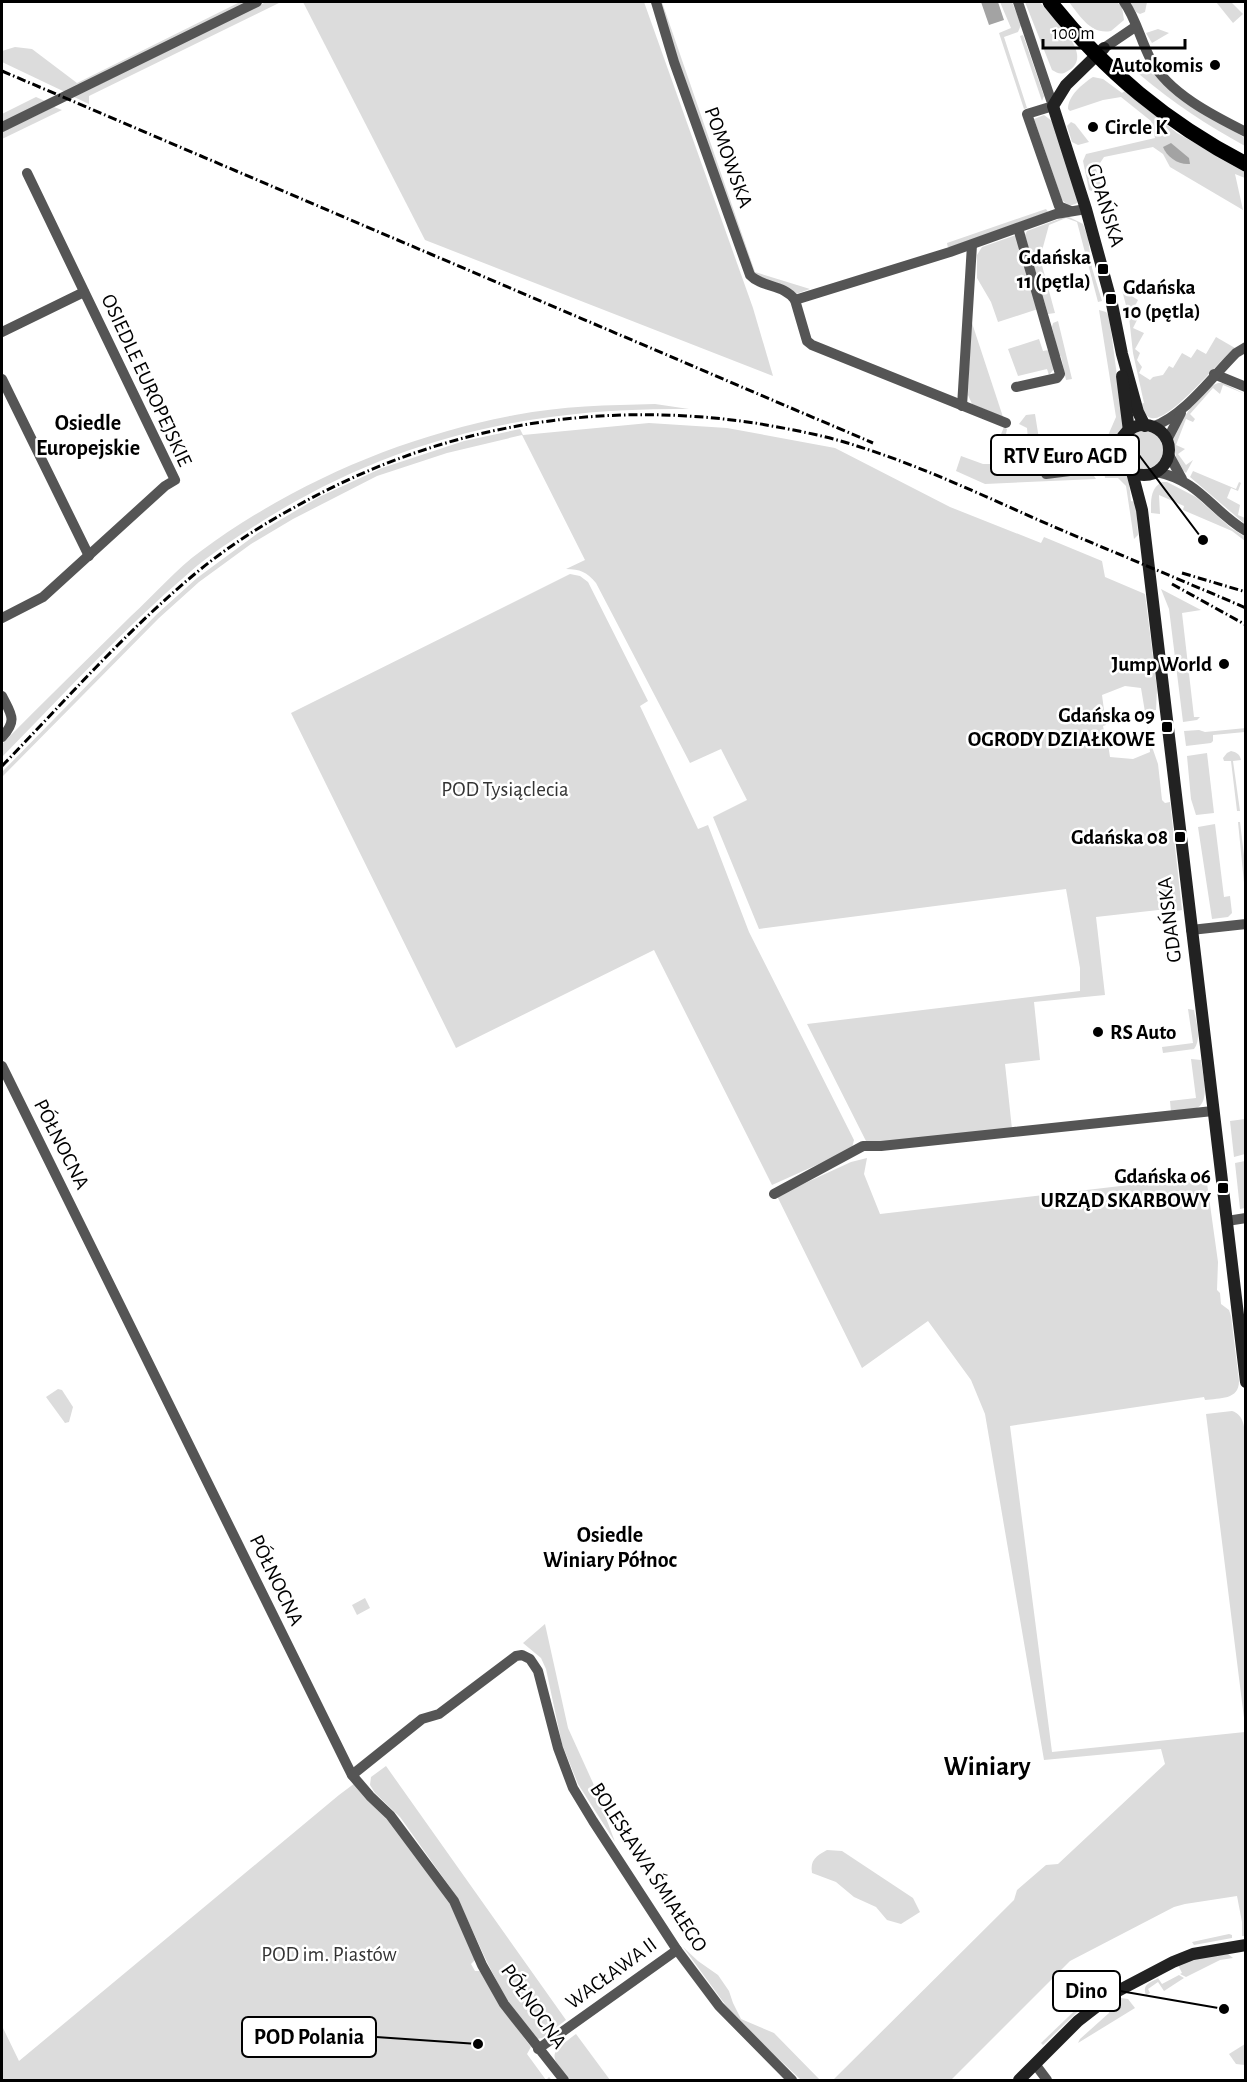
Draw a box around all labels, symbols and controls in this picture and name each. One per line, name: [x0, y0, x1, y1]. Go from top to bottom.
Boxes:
scale bar: [1043, 12, 1186, 50]
text: 100 m: [1052, 25, 1095, 43]
place label: Autokomis: [1112, 55, 1203, 76]
marker: Autokomis: [1208, 58, 1222, 72]
street label: POMOWSKA: [701, 104, 756, 210]
place label: Circle K: [1105, 117, 1168, 138]
marker: Circle K: [1086, 120, 1100, 134]
street label: GDAŃSKA: [1083, 160, 1130, 249]
place label: Gdańska 11 (pętla): [1017, 247, 1091, 292]
marker: Gdańska 11 (pętla): [1096, 262, 1110, 276]
place label: Gdańska 10 (pętla): [1123, 277, 1201, 322]
street label: OSIEDLE EUROPEJSKIE: [97, 291, 196, 470]
marker: Gdańska 10 (pętla): [1104, 292, 1118, 306]
district label: Osiedle Europejskie: [36, 412, 140, 460]
callout: RTV Euro AGD: [991, 435, 1139, 475]
text: RTV Euro AGD: [1003, 445, 1127, 467]
place label: Jump World: [1111, 654, 1212, 675]
marker: Jump World: [1217, 657, 1231, 671]
place label: Gdańska 09 OGRODY DZIAŁKOWE: [968, 705, 1155, 750]
marker: Gdańska 09 OGRODY DZIAŁKOWE: [1160, 720, 1174, 734]
park label: POD Tysiąclecia: [441, 779, 569, 800]
place label: Gdańska 08: [1071, 827, 1168, 848]
marker: Gdańska 08: [1173, 830, 1187, 844]
street label: GDAŃSKA: [1152, 876, 1185, 964]
place label: RS Auto: [1110, 1022, 1177, 1043]
marker: RS Auto: [1091, 1025, 1105, 1039]
street label: PÓŁNOCNA: [30, 1095, 95, 1193]
place label: Gdańska 06 URZĄD SKARBOWY: [1041, 1166, 1211, 1211]
marker: Gdańska 06 URZĄD SKARBOWY: [1216, 1181, 1230, 1195]
district label: Osiedle Winiary Północ: [543, 1524, 678, 1572]
street label: PÓŁNOCNA: [246, 1531, 309, 1629]
district label: Winiary: [943, 1753, 1032, 1781]
street label: BOLESŁAWA ŚMIAŁEGO: [586, 1777, 714, 1956]
street label: WACŁAWA II: [562, 1933, 661, 2013]
park label: POD im. Piastów: [261, 1944, 397, 1965]
street label: PÓŁNOCNA: [497, 1959, 572, 2052]
callout: Dino: [1053, 1971, 1120, 2011]
text: Dino: [1065, 1980, 1107, 2002]
callout: POD Polania: [242, 2017, 376, 2057]
text: POD Polania: [254, 2026, 365, 2048]

